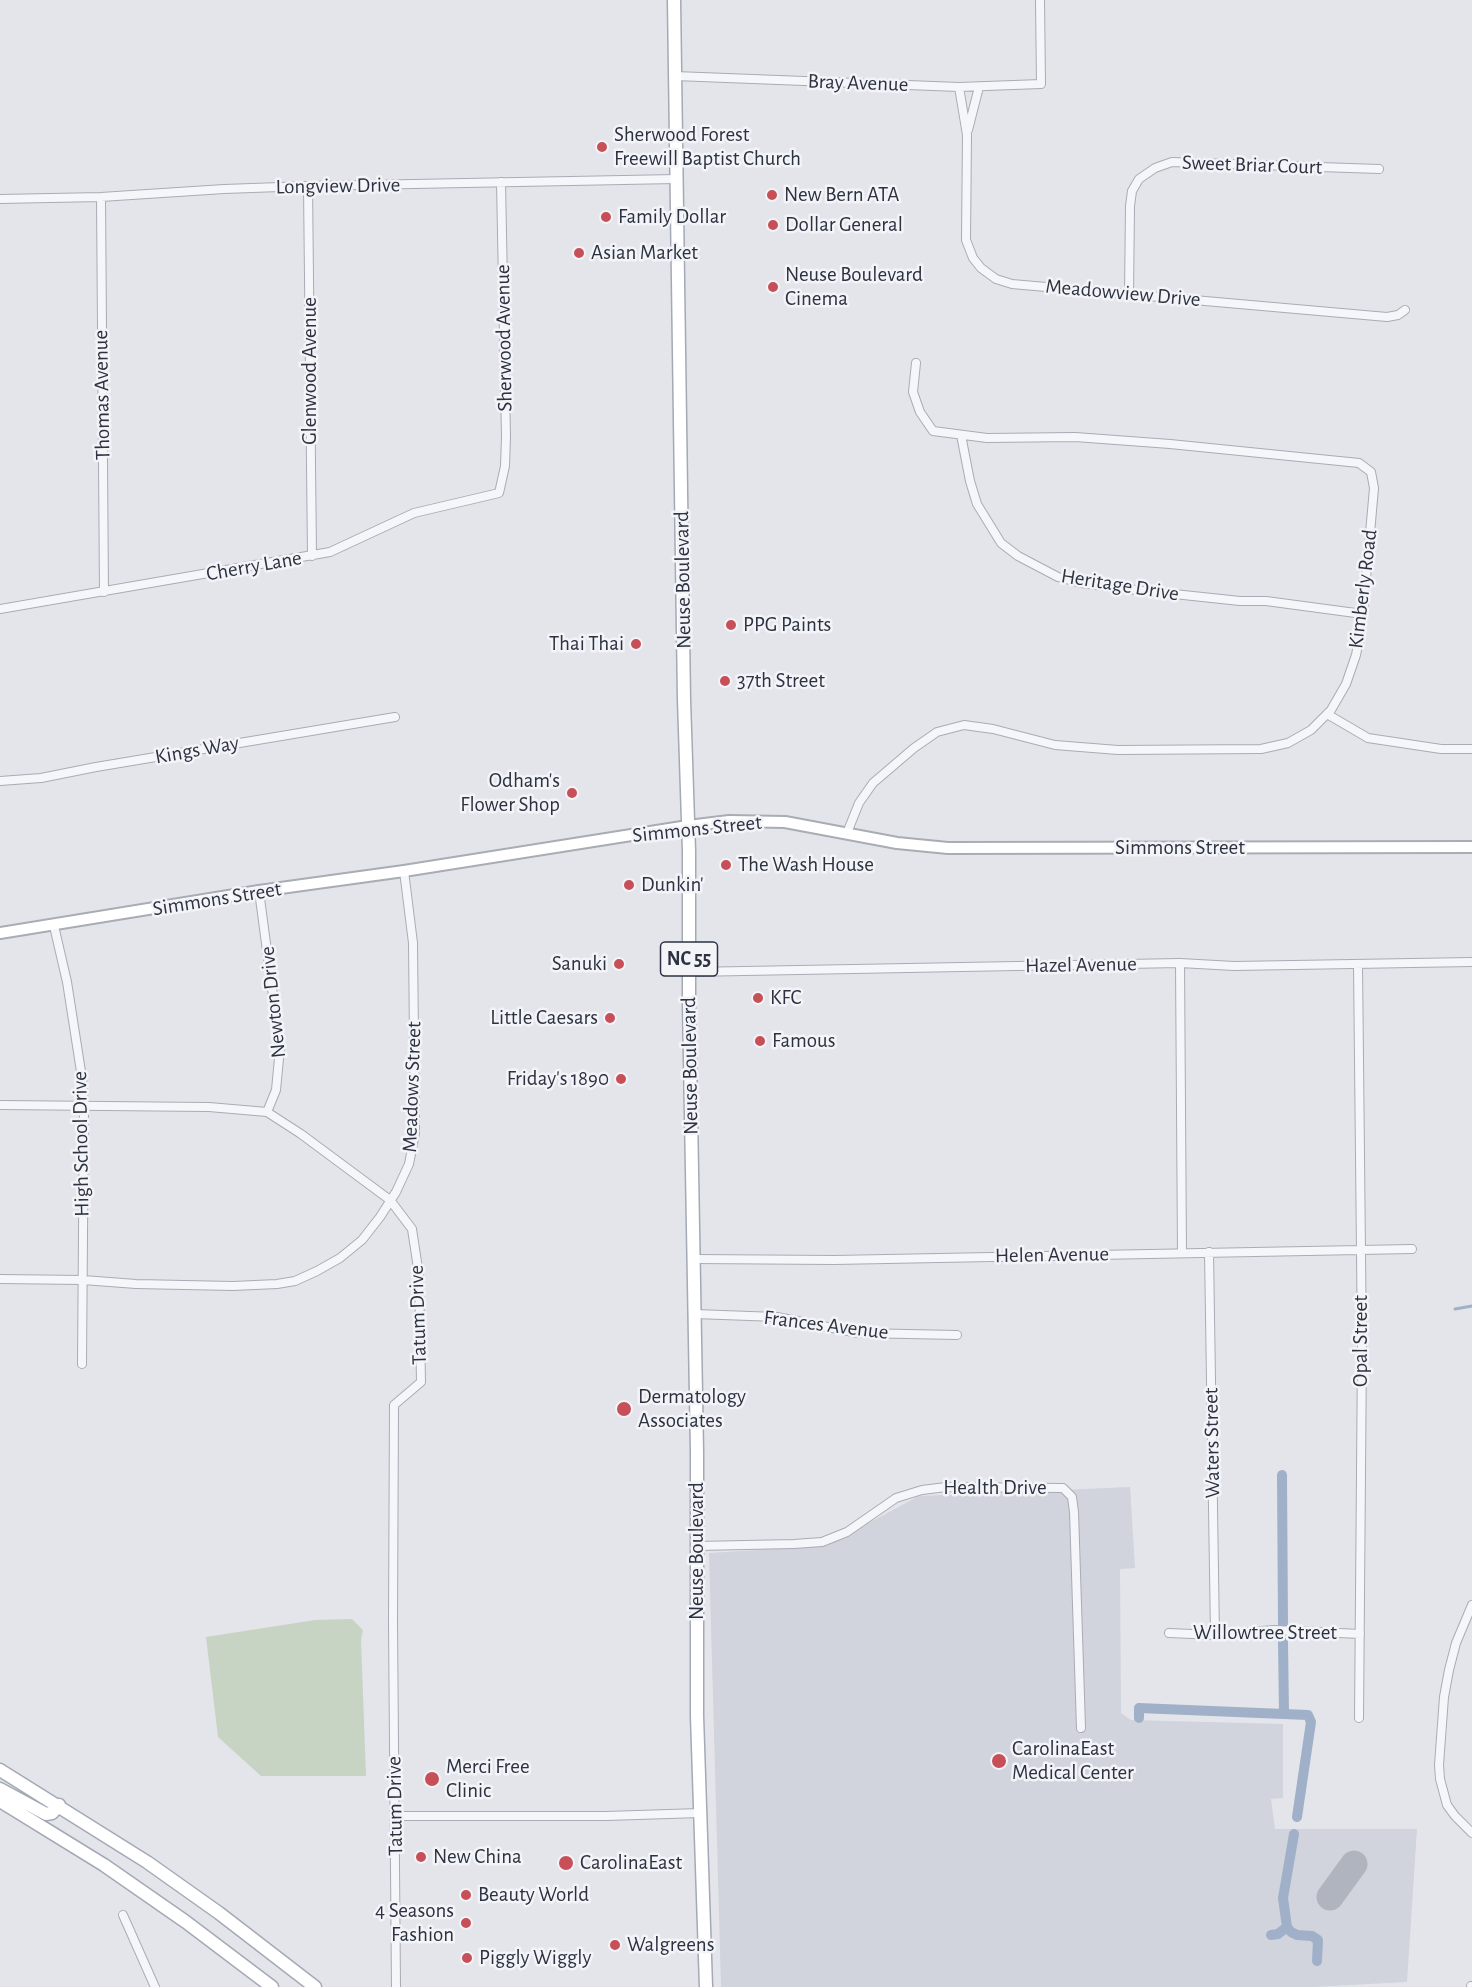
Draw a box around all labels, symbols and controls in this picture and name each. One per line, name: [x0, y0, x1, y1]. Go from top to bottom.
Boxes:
street label: Bray Avenue: [807, 69, 909, 97]
place label: Sherwood Forest Freewill Baptist Church: [614, 122, 801, 172]
marker: Sherwood Forest Freewill Baptist Church: [595, 140, 609, 154]
street label: Sweet Briar Court: [1181, 150, 1323, 180]
street label: Longview Drive: [276, 172, 400, 200]
place label: New Bern ATA: [784, 182, 899, 208]
marker: New Bern ATA: [765, 188, 779, 202]
place label: Family Dollar: [618, 204, 726, 230]
marker: Family Dollar: [599, 210, 613, 224]
place label: Dollar General: [785, 212, 903, 238]
marker: Dollar General: [766, 218, 780, 232]
place label: Asian Market: [591, 240, 698, 266]
marker: Asian Market: [572, 246, 586, 260]
place label: Neuse Boulevard Cinema: [785, 262, 923, 312]
street label: Sherwood Avenue: [490, 264, 518, 412]
street label: Meadowview Drive: [1044, 274, 1202, 312]
marker: Neuse Boulevard Cinema: [766, 280, 780, 294]
street label: Glenwood Avenue: [297, 297, 323, 445]
street label: Thomas Avenue: [88, 330, 116, 460]
street label: Neuse Boulevard: [669, 511, 697, 649]
street label: Kimberly Road: [1343, 528, 1383, 650]
street label: Cherry Lane: [204, 545, 304, 587]
street label: Heritage Drive: [1059, 563, 1181, 607]
place label: PPG Paints: [743, 612, 831, 638]
marker: PPG Paints: [724, 618, 738, 632]
place label: Thai Thai: [549, 631, 624, 657]
marker: Thai Thai: [629, 637, 643, 651]
place label: 37th Street: [737, 668, 825, 694]
marker: 37th Street: [718, 674, 732, 688]
street label: Kings Way: [153, 730, 241, 770]
place label: Odham's Flower Shop: [460, 768, 560, 818]
marker: Odham's Flower Shop: [565, 786, 579, 800]
street label: Simmons Street: [631, 810, 763, 848]
street label: Simmons Street: [1115, 835, 1245, 861]
place label: The Wash House: [738, 852, 874, 878]
marker: The Wash House: [719, 858, 733, 872]
place label: Dunkin': [641, 872, 704, 898]
street label: Simmons Street: [151, 876, 283, 922]
marker: Dunkin': [622, 878, 636, 892]
road number: NC 55: [660, 942, 718, 976]
street label: Newton Drive: [255, 945, 291, 1059]
place label: Sanuki: [552, 951, 607, 977]
street label: Hazel Avenue: [1025, 951, 1137, 979]
marker: Sanuki: [612, 957, 626, 971]
place label: KFC: [770, 985, 801, 1011]
marker: KFC: [751, 991, 765, 1005]
street label: Neuse Boulevard: [676, 997, 704, 1135]
place label: Little Caesars: [490, 1005, 598, 1031]
marker: Little Caesars: [603, 1011, 617, 1025]
street label: Meadows Street: [397, 1021, 427, 1153]
place label: Famous: [772, 1028, 836, 1054]
marker: Famous: [753, 1034, 767, 1048]
place label: Friday's 1890: [507, 1066, 609, 1092]
street label: High School Drive: [67, 1071, 95, 1217]
marker: Friday's 1890: [614, 1072, 628, 1086]
street label: Helen Avenue: [995, 1241, 1109, 1269]
street label: Tatum Drive: [404, 1265, 432, 1365]
street label: Opal Street: [1348, 1295, 1374, 1387]
street label: Frances Avenue: [762, 1305, 890, 1345]
place label: Dermatology Associates: [638, 1384, 746, 1434]
street label: Waters Street: [1198, 1387, 1226, 1499]
marker: Dermatology Associates: [615, 1400, 633, 1418]
street label: Health Drive: [943, 1475, 1047, 1501]
street label: Neuse Boulevard: [684, 1482, 710, 1620]
street label: Willowtree Street: [1193, 1620, 1337, 1646]
place label: CarolinaEast Medical Center: [1012, 1736, 1134, 1786]
marker: CarolinaEast Medical Center: [990, 1752, 1008, 1770]
place label: Merci Free Clinic: [446, 1754, 530, 1804]
street label: Tatum Drive: [382, 1756, 408, 1856]
marker: Merci Free Clinic: [423, 1770, 441, 1788]
place label: New China: [433, 1844, 522, 1870]
marker: New China: [414, 1850, 428, 1864]
place label: CarolinaEast: [580, 1850, 682, 1876]
marker: CarolinaEast: [557, 1854, 575, 1872]
place label: Beauty World: [478, 1882, 589, 1908]
marker: Beauty World: [459, 1888, 473, 1902]
place label: 4 Seasons Fashion: [375, 1898, 454, 1948]
marker: 4 Seasons Fashion: [459, 1916, 473, 1930]
place label: Walgreens: [627, 1932, 714, 1958]
marker: Walgreens: [608, 1938, 622, 1952]
place label: Piggly Wiggly: [479, 1945, 591, 1971]
marker: Piggly Wiggly: [460, 1951, 474, 1965]

